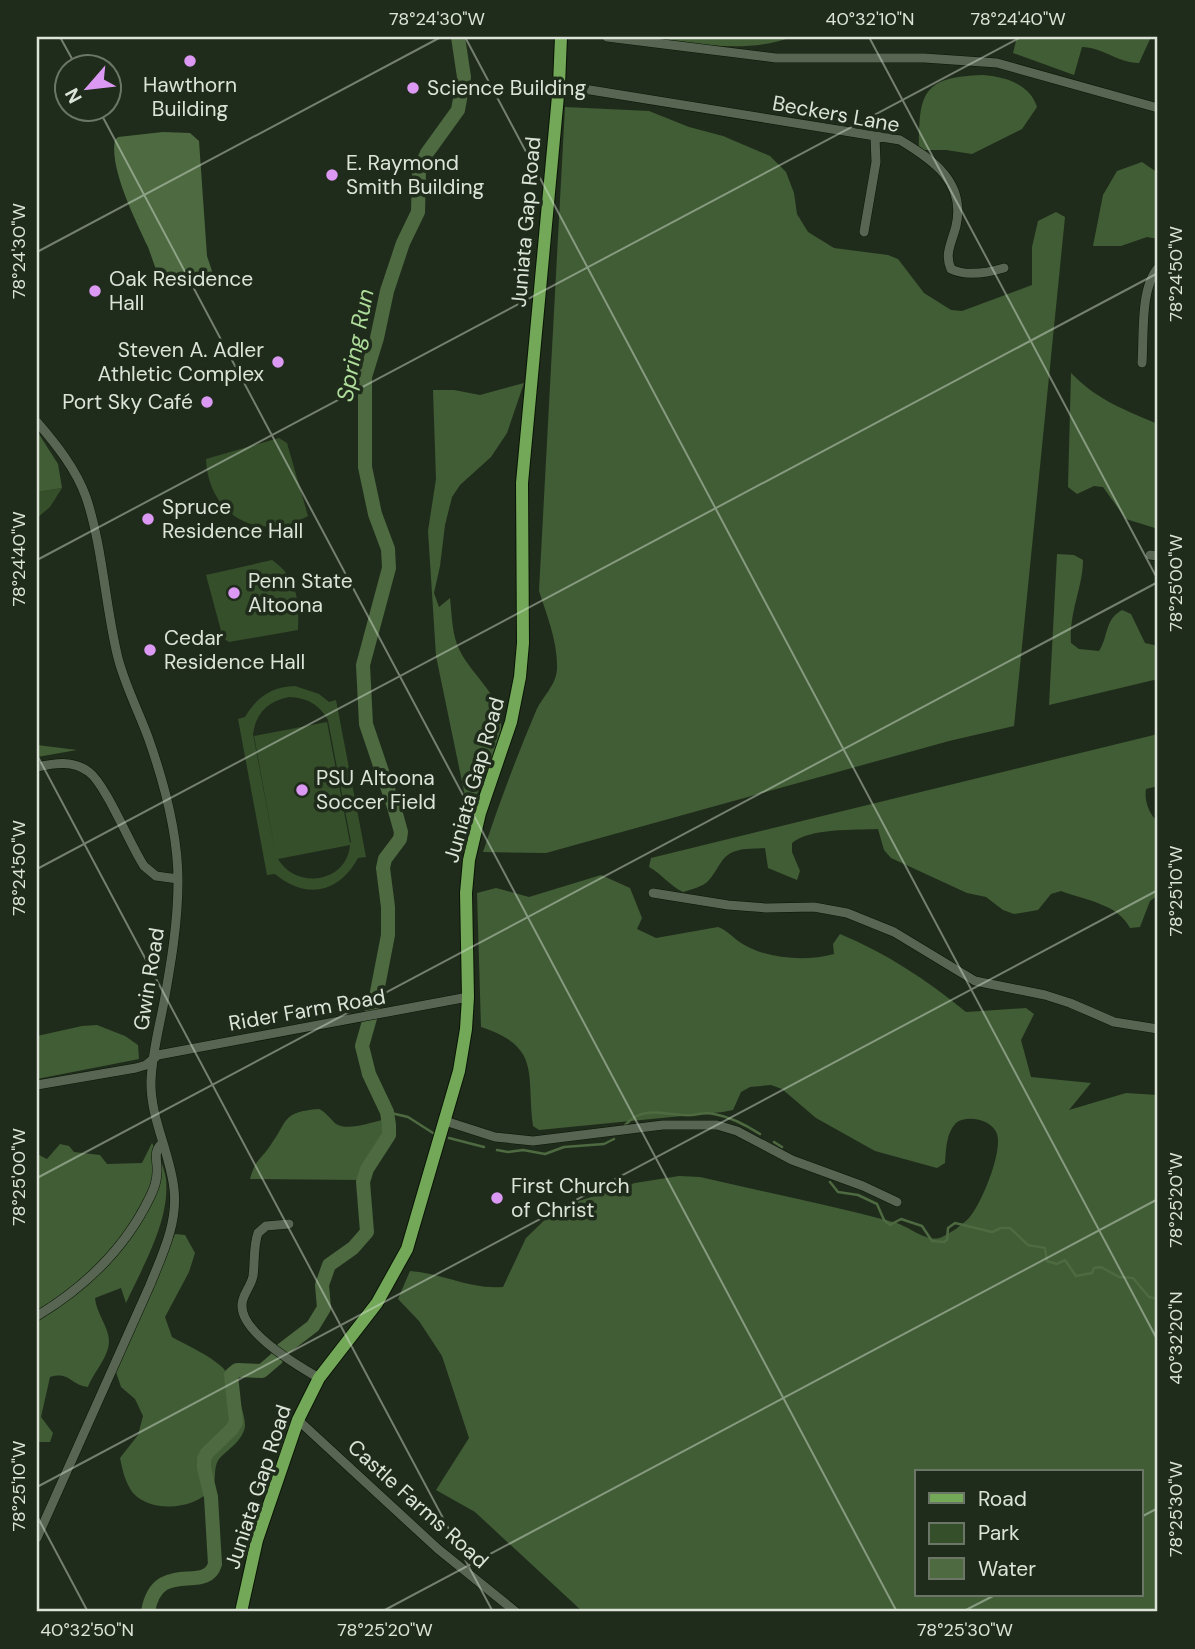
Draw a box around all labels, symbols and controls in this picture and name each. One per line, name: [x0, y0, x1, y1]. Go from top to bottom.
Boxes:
text: 78°24'30"W: [389, 7, 485, 31]
text: 40°32'10"N: [826, 7, 914, 31]
text: 78°24'40"W: [970, 7, 1066, 31]
north arrow: [52, 52, 122, 122]
marker: Hawthorn Building: [182, 53, 198, 69]
place label: Hawthorn Building: [143, 71, 237, 123]
place label: Science Building: [427, 74, 586, 102]
marker: Science Building: [405, 80, 421, 96]
text: N: [59, 84, 88, 108]
street label: Beckers Lane: [770, 89, 902, 139]
street label: Juniata Gap Road: [505, 136, 547, 308]
place label: E. Raymond Smith Building: [346, 149, 485, 201]
marker: E. Raymond Smith Building: [324, 167, 340, 183]
text: 78°24'30"W: [7, 203, 31, 299]
text: 78°24'50"W: [1164, 226, 1188, 322]
place label: Oak Residence Hall: [109, 265, 253, 317]
marker: Oak Residence Hall: [87, 283, 103, 299]
water label: Spring Run: [329, 286, 381, 404]
place label: Steven A. Adler Athletic Complex: [98, 336, 264, 388]
marker: Steven A. Adler Athletic Complex: [270, 354, 286, 370]
place label: Port Sky Café: [62, 388, 193, 416]
marker: Port Sky Café: [199, 394, 215, 410]
place label: Spruce Residence Hall: [162, 493, 303, 545]
text: 78°24'40"W: [7, 511, 31, 607]
marker: Spruce Residence Hall: [140, 511, 156, 527]
text: 78°25'00"W: [1164, 534, 1188, 632]
place label: Penn State Altoona: [248, 567, 353, 619]
marker: Penn State Altoona: [226, 585, 242, 601]
place label: Cedar Residence Hall: [164, 624, 305, 676]
marker: Cedar Residence Hall: [142, 642, 158, 658]
street label: Juniata Gap Road: [437, 694, 511, 866]
place label: PSU Altoona Soccer Field: [316, 764, 436, 816]
marker: PSU Altoona Soccer Field: [294, 782, 310, 798]
text: 78°24'50"W: [7, 820, 31, 916]
text: 78°25'10"W: [1164, 846, 1188, 936]
street label: Gwin Road: [127, 926, 171, 1032]
street label: Rider Farm Road: [226, 982, 388, 1038]
text: 78°25'00"W: [7, 1128, 31, 1226]
text: 78°25'20"W: [1164, 1152, 1188, 1248]
place label: First Church of Christ: [511, 1172, 630, 1224]
marker: First Church of Christ: [489, 1190, 505, 1206]
text: 40°32'20"N: [1164, 1291, 1188, 1385]
street label: Juniata Gap Road: [218, 1401, 298, 1573]
street label: Castle Farms Road: [342, 1433, 494, 1575]
text: 78°25'10"W: [7, 1441, 31, 1531]
text: 78°25'30"W: [1164, 1461, 1188, 1557]
legend: [915, 1470, 1142, 1596]
text: Road: [978, 1485, 1027, 1513]
text: Park: [978, 1519, 1020, 1547]
text: Water: [978, 1555, 1036, 1583]
text: 40°32'50"N: [40, 1618, 134, 1642]
text: 78°25'20"W: [337, 1618, 433, 1642]
text: 78°25'30"W: [917, 1618, 1013, 1642]

